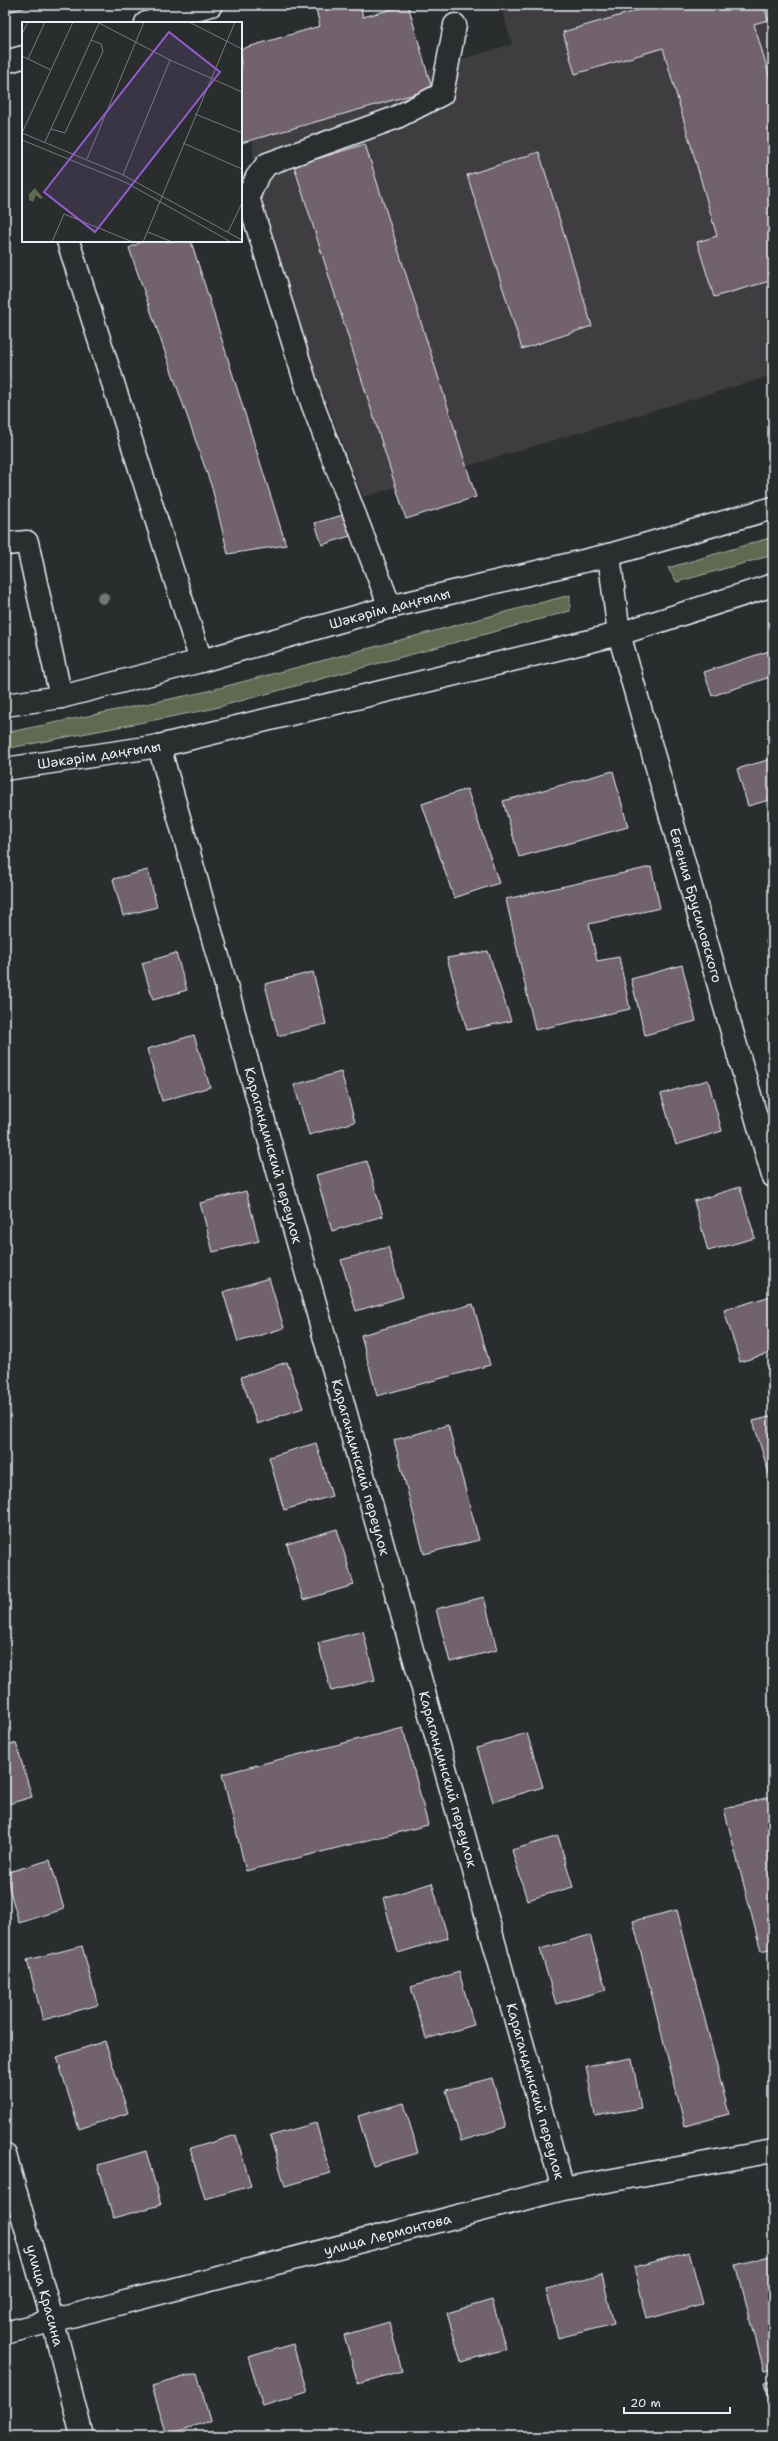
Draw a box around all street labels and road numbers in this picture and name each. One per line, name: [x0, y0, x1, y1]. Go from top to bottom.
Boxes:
street label: Шәкәрім даңғылы: [327, 584, 452, 633]
street label: Шәкәрім даңғылы: [36, 737, 162, 773]
street label: Евгения Брусиловского: [666, 826, 727, 985]
street label: Карагандинский переулок: [240, 1065, 307, 1246]
street label: Карагандинский переулок: [328, 1377, 394, 1558]
street label: Карагандинский переулок: [415, 1689, 482, 1870]
street label: Карагандинский переулок: [502, 2001, 569, 2182]
street label: улица Лермонтова: [322, 2209, 453, 2259]
street label: улица Красина: [22, 2242, 68, 2348]

